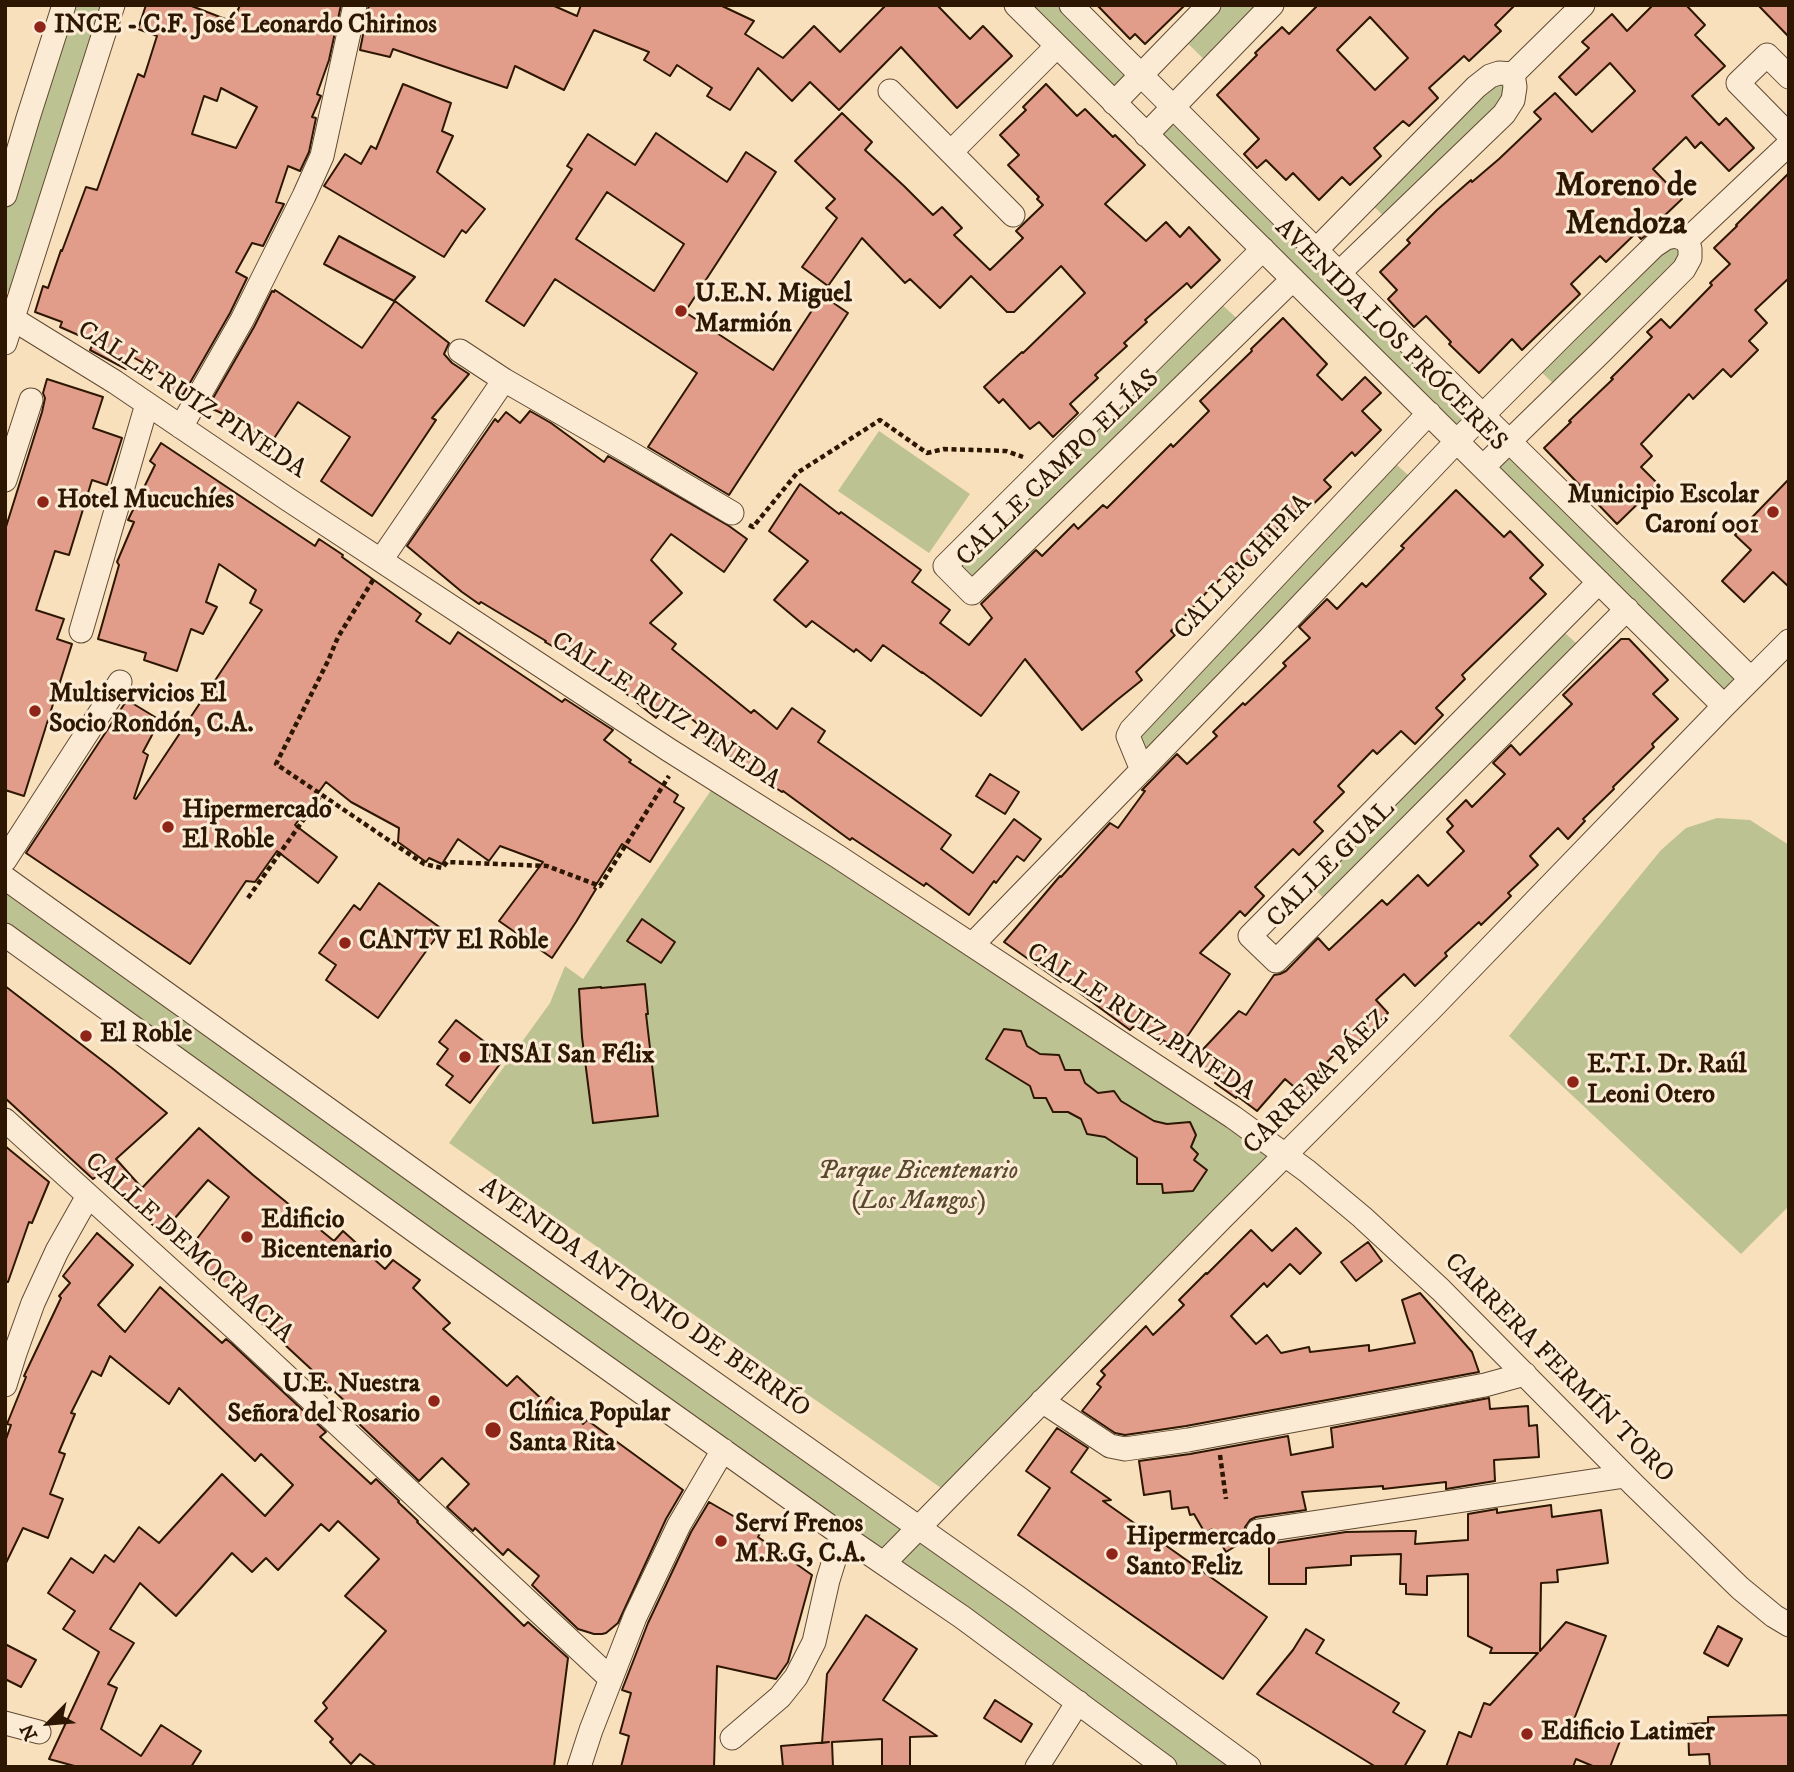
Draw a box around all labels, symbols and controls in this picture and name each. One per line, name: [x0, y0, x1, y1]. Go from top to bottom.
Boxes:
place label: INCE - C.F. José Leonardo Chirinos: [54, 11, 437, 43]
marker: INCE - C.F. José Leonardo Chirinos: [32, 19, 48, 35]
district label: Moreno de Mendoza: [1555, 168, 1697, 246]
street label: AVENIDA LOS PRÓCERES: [1267, 213, 1513, 459]
place label: U.E.N. Miguel Marmión: [695, 280, 852, 342]
marker: U.E.N. Miguel Marmión: [673, 303, 689, 319]
street label: CALLE RUIZ PINEDA: [71, 315, 311, 487]
street label: CALLE CAMPO ELÍAS: [951, 364, 1167, 574]
place label: Municipio Escolar Caroní 001: [1568, 481, 1759, 542]
place label: Hotel Mucuchíes: [57, 486, 234, 518]
street label: CALLE CHIPIA: [1169, 489, 1319, 647]
marker: Hotel Mucuchíes: [35, 494, 51, 510]
marker: Municipio Escolar Caroní 001: [1765, 504, 1781, 520]
street label: CALLE RUIZ PINEDA: [545, 626, 785, 798]
place label: Multiservicios El Socio Rondón, C.A.: [49, 680, 254, 742]
marker: Multiservicios El Socio Rondón, C.A.: [27, 703, 43, 719]
street label: CALLE GUAL: [1261, 794, 1403, 936]
place label: Hipermercado El Roble: [182, 796, 332, 858]
marker: Hipermercado El Roble: [160, 819, 176, 835]
place label: CANTV El Roble: [359, 927, 548, 959]
marker: CANTV El Roble: [337, 935, 353, 951]
street label: CALLE RUIZ PINEDA: [1020, 937, 1260, 1109]
street label: CARRERA PÁEZ: [1238, 1004, 1396, 1162]
place label: El Roble: [100, 1020, 192, 1052]
marker: El Roble: [78, 1028, 94, 1044]
place label: INSAI San Félix: [479, 1041, 655, 1073]
marker: INSAI San Félix: [457, 1049, 473, 1065]
place label: E.T.I. Dr. Raúl Leoni Otero: [1587, 1051, 1747, 1112]
marker: E.T.I. Dr. Raúl Leoni Otero: [1565, 1074, 1581, 1090]
street label: CALLE DEMOCRACIA: [77, 1147, 299, 1351]
park label: Parque Bicentenario (Los Mangos): [818, 1157, 1018, 1218]
street label: AVENIDA ANTONIO DE BERRÍO: [473, 1172, 815, 1426]
place label: Edificio Bicentenario: [261, 1206, 392, 1268]
marker: Edificio Bicentenario: [239, 1229, 255, 1245]
street label: CARRERA FERMÍN TORO: [1436, 1247, 1680, 1491]
place label: U.E. Nuestra Señora del Rosario: [228, 1370, 420, 1432]
marker: U.E. Nuestra Señora del Rosario: [426, 1393, 442, 1409]
place label: Clínica Popular Santa Rita: [509, 1399, 670, 1460]
marker: Clínica Popular Santa Rita: [483, 1420, 503, 1440]
place label: Serví Frenos M.R.G, C.A.: [735, 1510, 866, 1572]
place label: Hipermercado Santo Feliz: [1126, 1523, 1276, 1584]
marker: Serví Frenos M.R.G, C.A.: [713, 1533, 729, 1549]
marker: Hipermercado Santo Feliz: [1104, 1546, 1120, 1562]
north arrow: [14, 1688, 84, 1758]
place label: Edificio Latimer: [1541, 1718, 1715, 1750]
text: N: [16, 1720, 43, 1744]
marker: Edificio Latimer: [1519, 1726, 1535, 1742]

